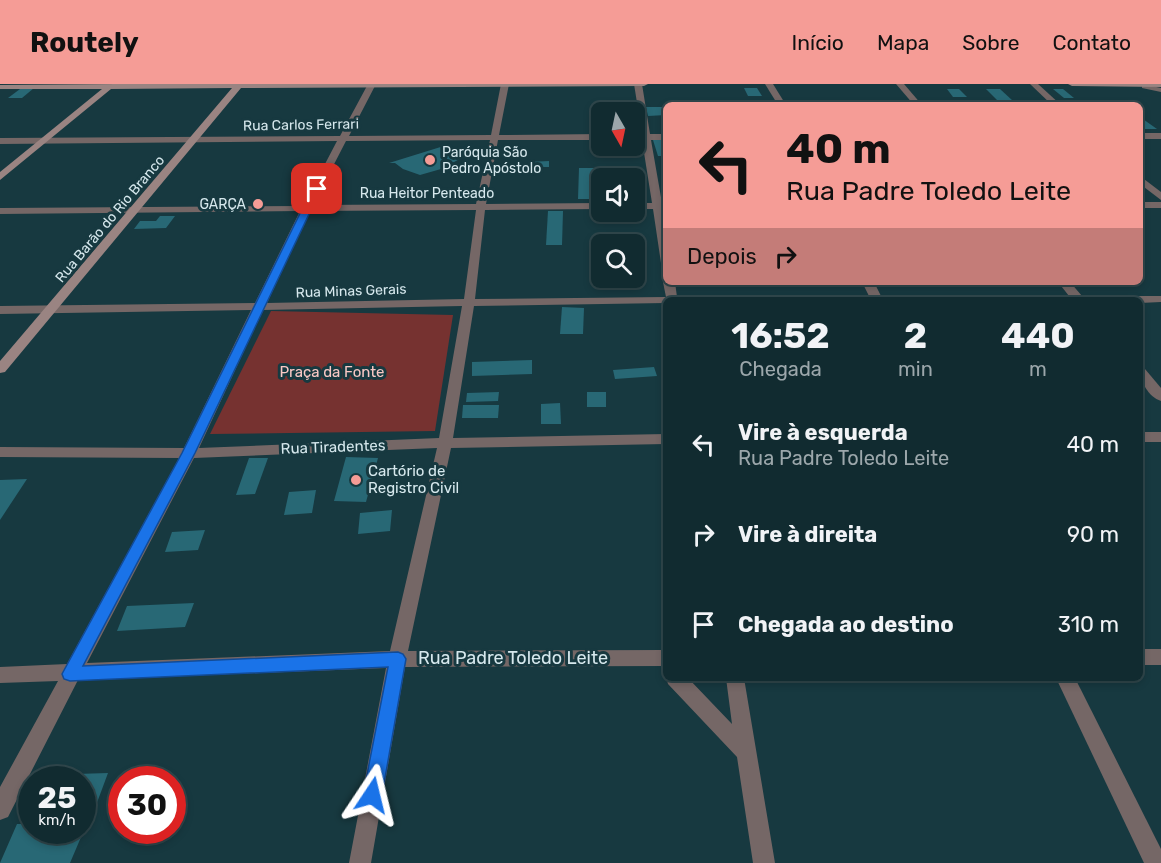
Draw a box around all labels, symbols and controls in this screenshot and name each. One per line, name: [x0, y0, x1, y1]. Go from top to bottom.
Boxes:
text: Routely: [30, 26, 139, 59]
text: Início: [792, 30, 844, 55]
text: Mapa: [877, 30, 929, 55]
text: Sobre: [962, 30, 1019, 55]
text: Contato: [1052, 30, 1131, 55]
north arrow: [591, 102, 645, 156]
map controls: [591, 102, 645, 288]
street label: Rua Carlos Ferrari: [243, 115, 359, 135]
text: 40 m: [786, 124, 891, 174]
icon: left: [687, 126, 765, 204]
place label: Paróquia São Pedro Apóstolo: [442, 144, 541, 177]
street label: Rua Barão do Rio Branco: [52, 152, 168, 286]
marker: Paróquia São Pedro Apóstolo: [423, 153, 437, 167]
pin: [291, 163, 342, 214]
button: sound: [591, 168, 645, 222]
icon: arrive: [300, 172, 333, 205]
text: Rua Padre Toledo Leite: [786, 175, 1071, 207]
street label: Rua Heitor Penteado: [360, 185, 494, 202]
place label: GARÇA: [200, 196, 247, 213]
marker: GARÇA: [251, 197, 265, 211]
button: search: [591, 234, 645, 288]
icon: right: [769, 240, 802, 273]
text: Depois: [687, 243, 757, 270]
street label: Rua Minas Gerais: [295, 281, 407, 301]
text: 16:52: [731, 314, 830, 357]
text: 2: [904, 314, 927, 357]
text: 440: [1001, 314, 1075, 357]
text: Chegada: [739, 357, 822, 381]
text: min: [898, 357, 933, 381]
text: m: [1029, 357, 1047, 381]
park label: Praça da Fonte: [279, 363, 385, 381]
text: Vire à esquerda: [738, 419, 908, 446]
icon: left: [687, 428, 720, 461]
text: 40 m: [1066, 431, 1119, 458]
street label: Rua Tiradentes: [280, 436, 386, 458]
text: Rua Padre Toledo Leite: [738, 446, 949, 470]
place label: Cartório de Registro Civil: [368, 462, 459, 497]
marker: Cartório de Registro Civil: [349, 473, 363, 487]
icon: right: [687, 518, 720, 551]
text: Vire à direita: [738, 521, 877, 548]
text: 90 m: [1067, 521, 1119, 548]
icon: arrive: [687, 608, 720, 641]
text: Chegada ao destino: [738, 611, 954, 638]
text: 310 m: [1058, 611, 1119, 638]
street label: Rua Padre Toledo Leite: [418, 647, 608, 669]
position arrow: [340, 763, 404, 827]
speed limit sign: 30: [108, 766, 186, 844]
text: 25: [38, 780, 76, 816]
text: km/h: [38, 811, 76, 829]

